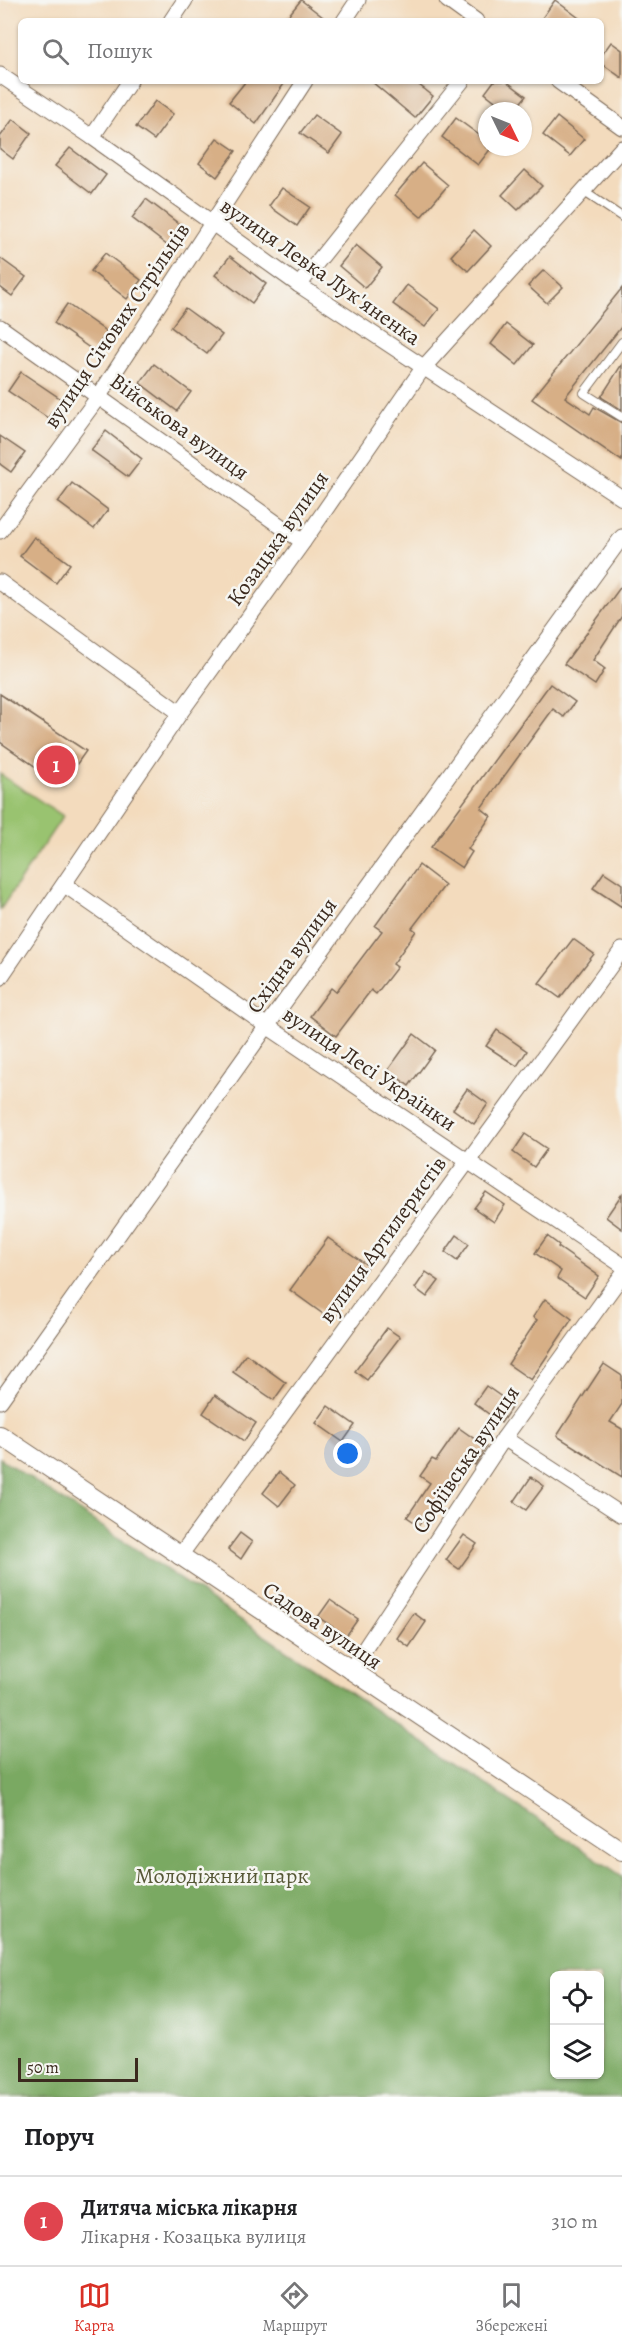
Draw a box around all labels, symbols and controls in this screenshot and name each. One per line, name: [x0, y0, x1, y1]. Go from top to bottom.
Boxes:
search box: [18, 18, 604, 84]
icon: search: [39, 35, 72, 68]
text: Пошук: [87, 36, 153, 66]
north arrow: [478, 102, 532, 156]
street label: вулиця Левка Лук'яненка: [214, 191, 427, 353]
street label: вулиця Січових Стрільців: [37, 217, 197, 434]
street label: Військова вулиця: [104, 366, 255, 488]
street label: Козацька вулиця: [220, 465, 336, 612]
pin: 1: [36, 742, 76, 788]
street label: Східна вулиця: [240, 892, 344, 1019]
street label: вулиця Лесі Українки: [277, 999, 462, 1138]
street label: вулиця Артилеристів: [312, 1150, 454, 1329]
street label: Софіївська вулиця: [405, 1380, 526, 1539]
your location: [333, 1439, 362, 1468]
street label: Садова вулиця: [257, 1575, 388, 1677]
park label: Молодіжний парк: [135, 1861, 309, 1891]
map controls: [550, 1971, 604, 2079]
button: locate: [550, 1971, 604, 2025]
button: layers: [550, 2025, 604, 2079]
scale bar: [18, 2055, 138, 2082]
text: 50 m: [27, 2057, 59, 2079]
text: Поруч: [24, 2119, 95, 2154]
text: Дитяча міська лікарня: [81, 2193, 298, 2223]
text: 1: [40, 2208, 47, 2235]
text: 310 m: [552, 2208, 598, 2235]
text: Лікарня · Козацька вулиця: [81, 2223, 306, 2250]
tab: Карта: [74, 2279, 114, 2337]
tab: Маршрут: [263, 2279, 327, 2337]
tab: Збережені: [476, 2279, 548, 2337]

